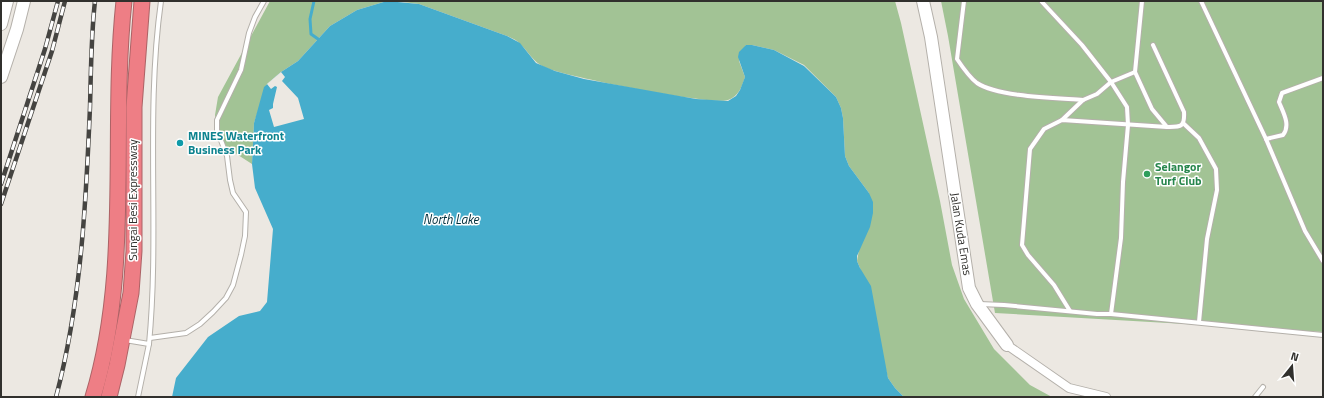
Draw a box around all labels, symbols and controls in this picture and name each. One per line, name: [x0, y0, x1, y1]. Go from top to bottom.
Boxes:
place label: MINES Waterfront Business Park: [188, 126, 285, 159]
marker: MINES Waterfront Business Park: [175, 138, 185, 148]
street label: Sungai Besi Expressway: [123, 139, 142, 261]
place label: Selangor Turf Club: [1155, 157, 1202, 190]
marker: Selangor Turf Club: [1142, 169, 1152, 179]
street label: Jalan Kuda Emas: [946, 191, 977, 277]
water label: North Lake: [423, 209, 480, 229]
north arrow: [1272, 346, 1312, 386]
text: N: [1289, 348, 1301, 365]

